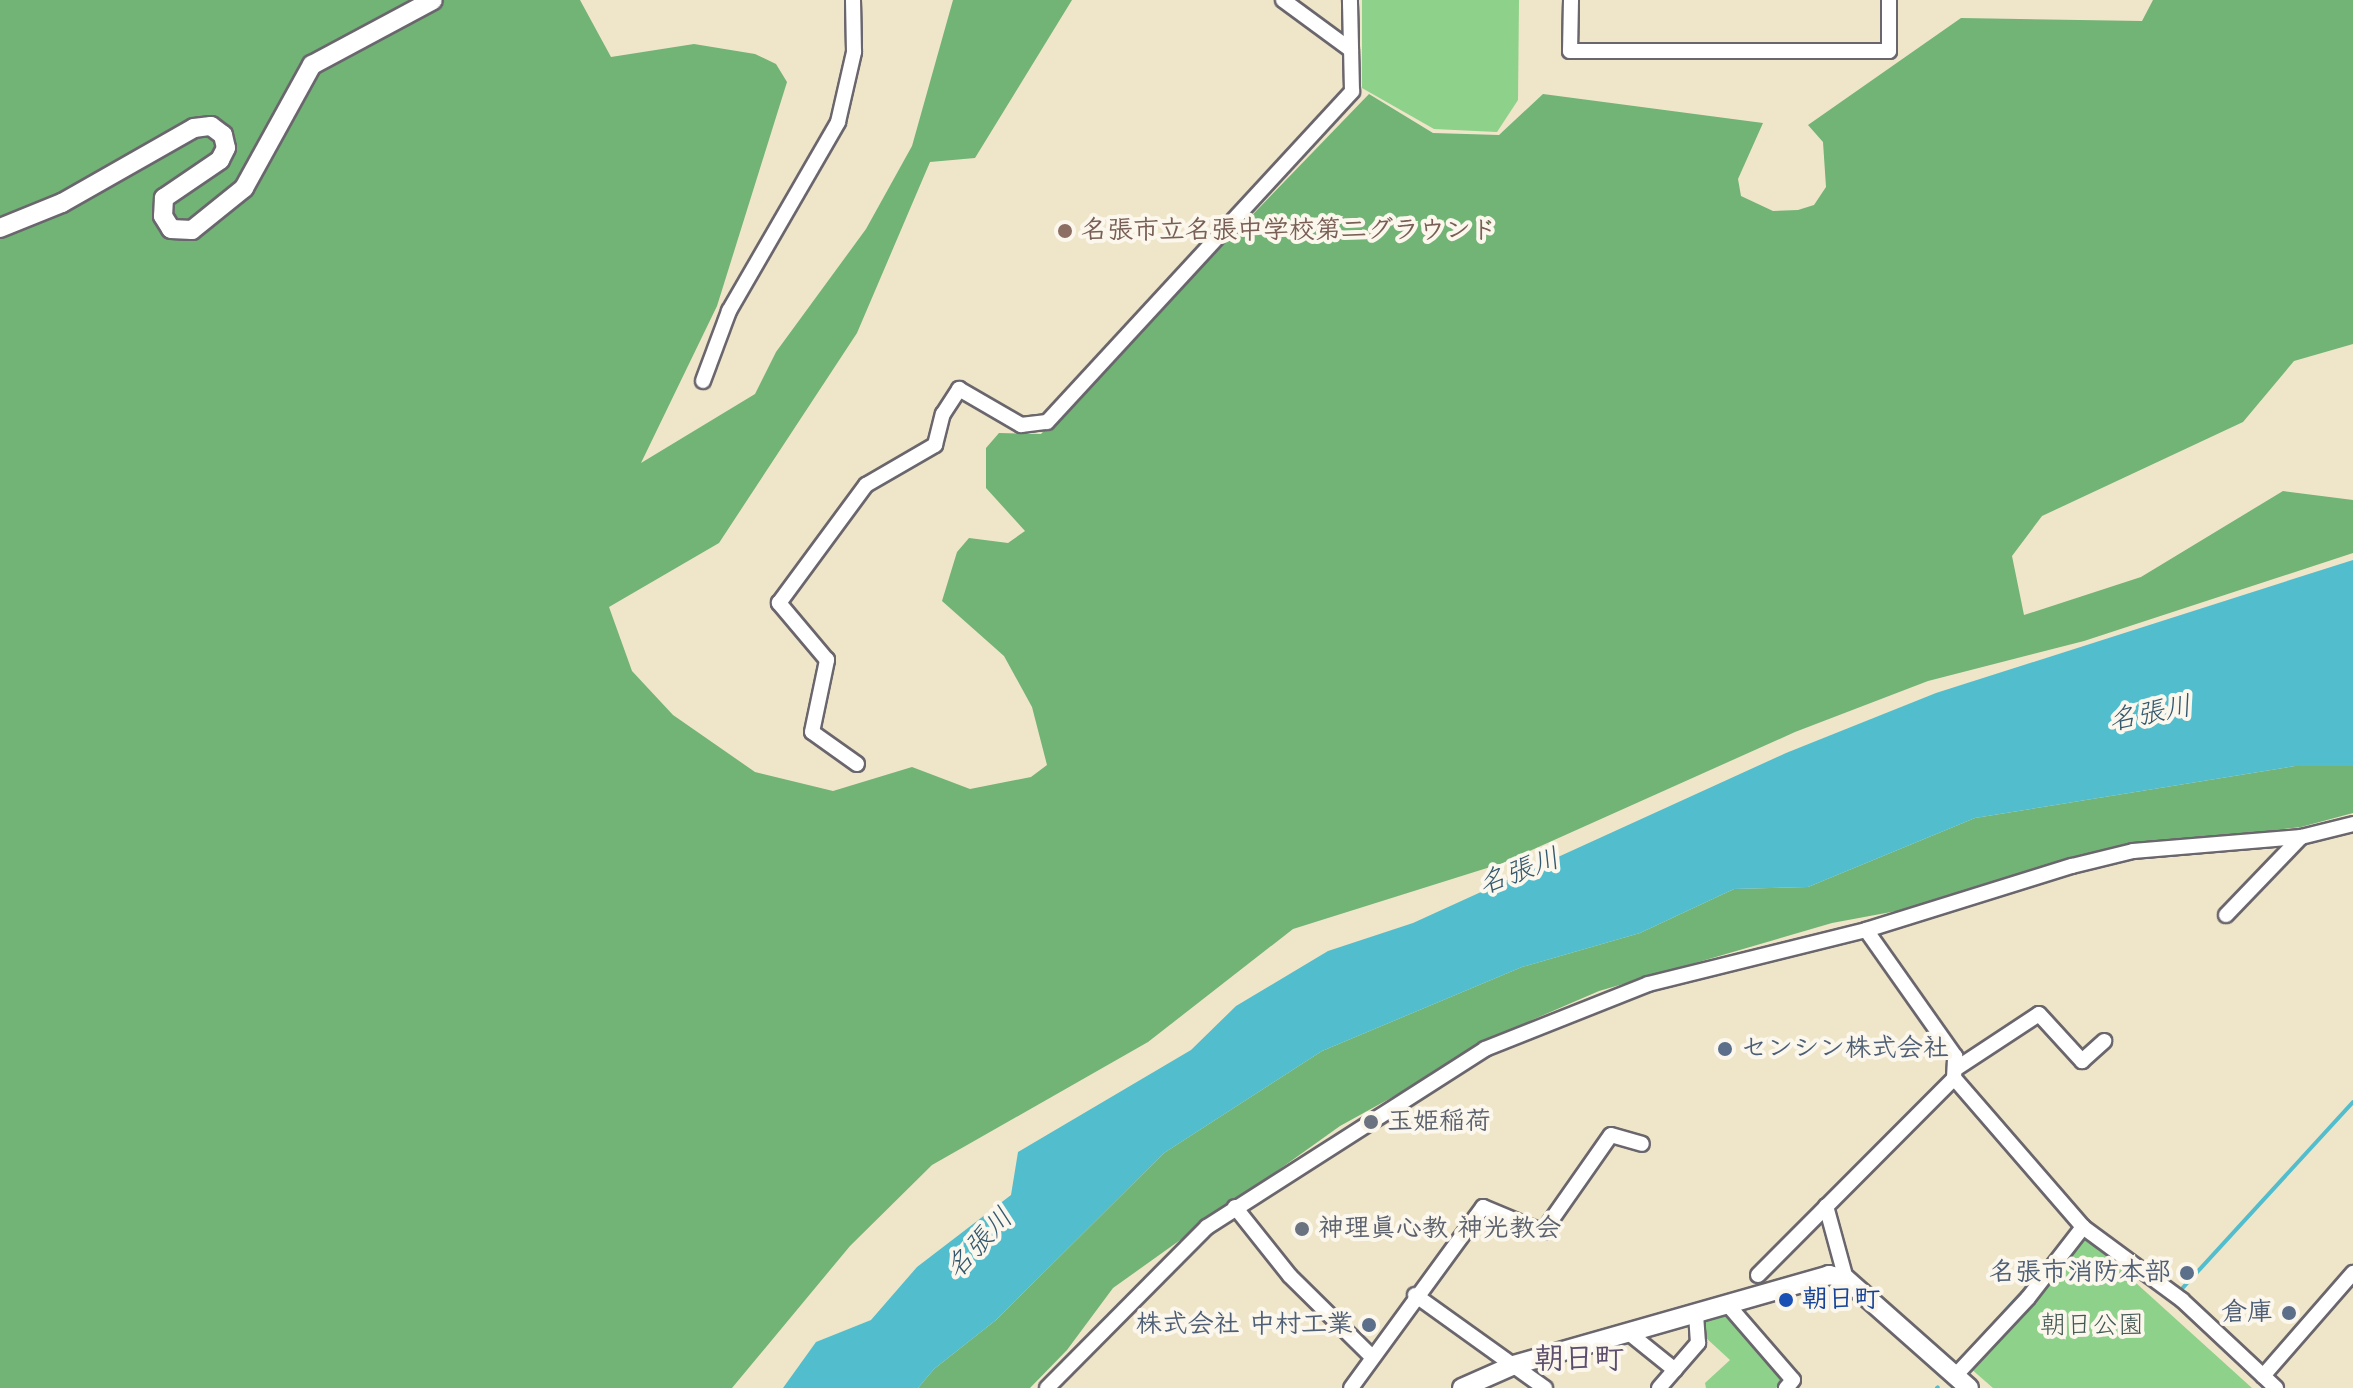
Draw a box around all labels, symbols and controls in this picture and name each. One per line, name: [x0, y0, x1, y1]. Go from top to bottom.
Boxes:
place label: 名張市立名張中学校第二グラウンド: [1081, 215, 1497, 247]
marker: 名張市立名張中学校第二グラウンド: [1056, 222, 1074, 240]
water label: 名張川: [2106, 688, 2194, 738]
water label: 名張川: [1474, 841, 1564, 901]
place label: センシン株式会社: [1741, 1033, 1949, 1065]
marker: センシン株式会社: [1716, 1040, 1734, 1058]
place label: 玉姫稲荷: [1387, 1106, 1491, 1138]
marker: 玉姫稲荷: [1362, 1113, 1380, 1131]
water label: 名張川: [938, 1201, 1020, 1285]
place label: 神理眞心教 神光教会: [1318, 1213, 1561, 1245]
marker: 神理眞心教 神光教会: [1293, 1220, 1311, 1238]
place label: 名張市消防本部: [1989, 1257, 2171, 1289]
marker: 名張市消防本部: [2178, 1264, 2196, 1282]
place label: 朝日町: [1802, 1284, 1880, 1316]
marker: 朝日町: [1777, 1291, 1795, 1309]
place label: 倉庫: [2221, 1297, 2273, 1329]
marker: 倉庫: [2280, 1304, 2298, 1322]
place label: 株式会社 中村工業: [1136, 1309, 1353, 1341]
park label: 朝日公園: [2040, 1310, 2144, 1342]
marker: 株式会社 中村工業: [1360, 1316, 1378, 1334]
district label: 朝日町: [1534, 1341, 1624, 1377]

